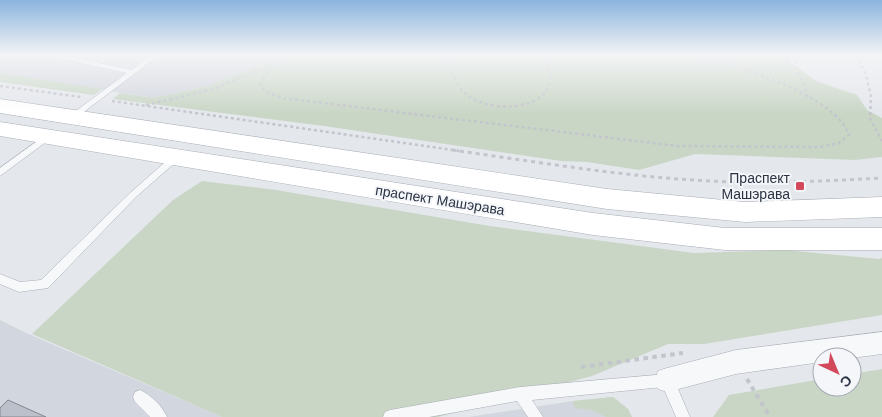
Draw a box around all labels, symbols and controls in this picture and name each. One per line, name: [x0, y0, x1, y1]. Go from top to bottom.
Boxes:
place label: Праспект Машэрава: [721, 170, 791, 202]
marker: Праспект Машэрава: [794, 180, 806, 192]
street label: праспект Машэрава: [374, 182, 506, 218]
north arrow: [812, 347, 862, 397]
text: С: [837, 372, 855, 391]

